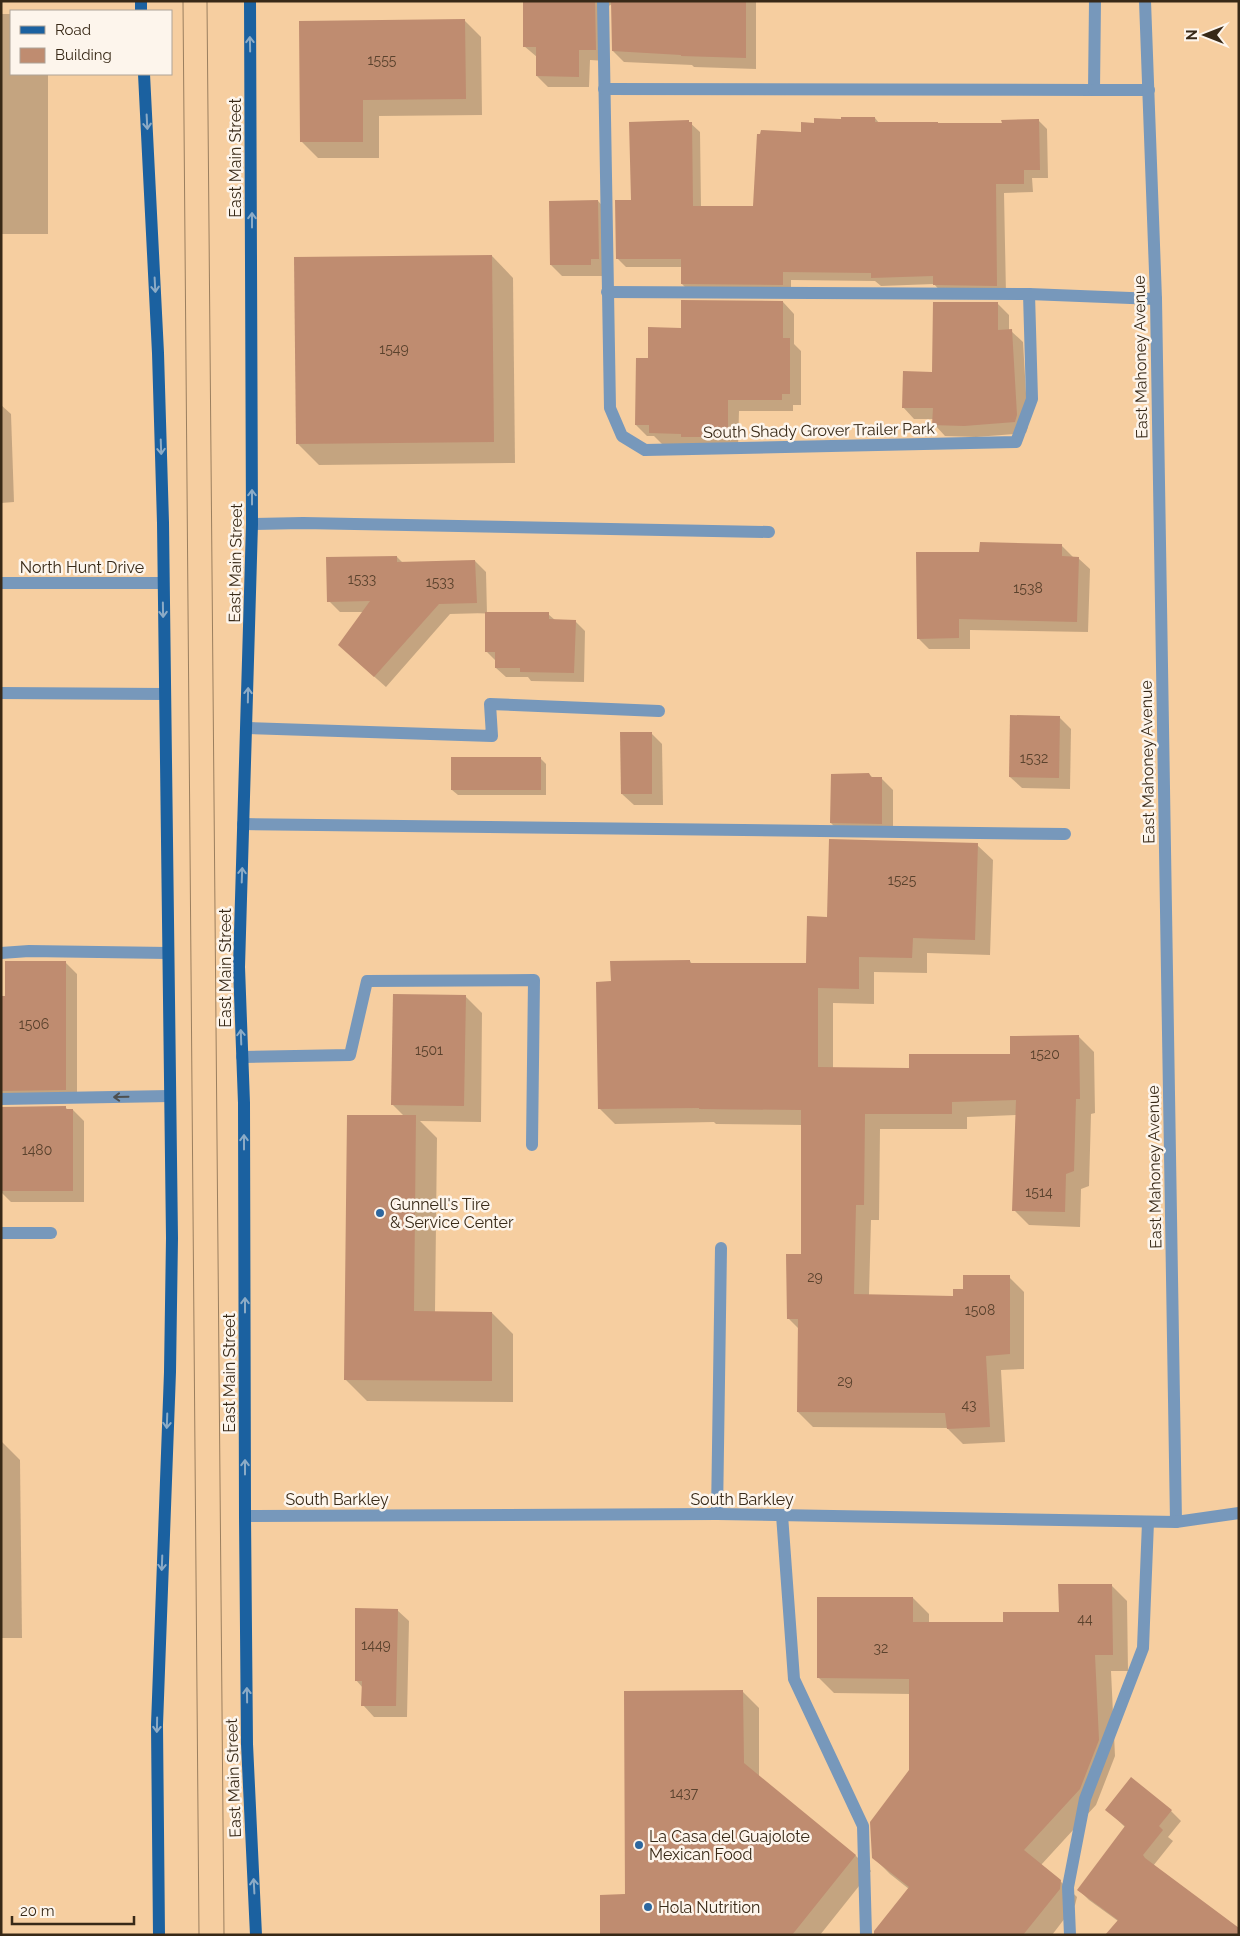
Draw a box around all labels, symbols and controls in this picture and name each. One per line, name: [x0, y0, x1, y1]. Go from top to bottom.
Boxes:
legend: [10, 10, 172, 75]
north arrow: [1180, 10, 1230, 60]
text: Road: [55, 21, 91, 39]
text: N: [1184, 30, 1200, 40]
one-way arrow: [245, 36, 255, 52]
text: Building: [55, 46, 112, 64]
house number: 1555: [368, 52, 397, 68]
street label: East Main Street: [226, 98, 245, 218]
one-way arrow: [142, 114, 151, 130]
one-way arrow: [247, 213, 257, 229]
street label: East Mahoney Avenue: [1130, 275, 1151, 439]
one-way arrow: [150, 276, 159, 292]
house number: 1549: [379, 341, 409, 357]
street label: South Shady Grover Trailer Park: [703, 419, 936, 442]
one-way arrow: [156, 438, 166, 455]
one-way arrow: [247, 489, 257, 506]
street label: East Main Street: [225, 502, 246, 623]
street label: North Hunt Drive: [20, 558, 144, 577]
house number: 1533: [348, 571, 376, 587]
house number: 1533: [426, 574, 454, 590]
house number: 1538: [1013, 580, 1043, 596]
one-way arrow: [158, 601, 168, 617]
street label: East Mahoney Avenue: [1137, 680, 1158, 844]
one-way arrow: [243, 687, 253, 703]
house number: 1532: [1020, 750, 1048, 766]
one-way arrow: [237, 867, 247, 883]
house number: 1525: [888, 872, 917, 888]
street label: East Main Street: [216, 908, 235, 1028]
house number: 1506: [19, 1016, 49, 1032]
one-way arrow: [237, 1029, 246, 1045]
house number: 1501: [415, 1042, 443, 1058]
house number: 1520: [1030, 1046, 1060, 1062]
street label: East Mahoney Avenue: [1144, 1085, 1165, 1249]
one-way arrow: [114, 1092, 130, 1101]
one-way arrow: [239, 1134, 249, 1150]
house number: 1480: [22, 1142, 52, 1158]
house number: 1514: [1025, 1184, 1053, 1200]
place label: Gunnell's Tire & Service Center: [390, 1195, 514, 1232]
marker: Gunnell's Tire & Service Center: [374, 1207, 386, 1219]
house number: 29: [807, 1269, 823, 1285]
one-way arrow: [240, 1297, 250, 1313]
house number: 1508: [965, 1302, 995, 1318]
street label: East Main Street: [220, 1313, 239, 1433]
house number: 29: [837, 1373, 853, 1389]
house number: 43: [961, 1397, 977, 1413]
one-way arrow: [163, 1413, 172, 1429]
one-way arrow: [240, 1459, 250, 1476]
street label: South Barkley: [285, 1490, 389, 1509]
street label: South Barkley: [690, 1490, 794, 1509]
one-way arrow: [157, 1554, 167, 1571]
house number: 44: [1077, 1611, 1093, 1627]
house number: 1449: [361, 1637, 391, 1653]
house number: 32: [874, 1640, 888, 1656]
one-way arrow: [242, 1687, 252, 1704]
one-way arrow: [152, 1717, 162, 1733]
street label: East Main Street: [222, 1717, 245, 1838]
house number: 1437: [670, 1785, 699, 1801]
place label: La Casa del Guajolote Mexican Food: [649, 1827, 810, 1864]
marker: La Casa del Guajolote Mexican Food: [633, 1839, 645, 1851]
one-way arrow: [249, 1878, 258, 1894]
scale bar: [12, 1894, 135, 1926]
place label: Hola Nutrition: [658, 1898, 760, 1917]
marker: Hola Nutrition: [642, 1901, 654, 1913]
text: 20 m: [20, 1902, 55, 1920]

